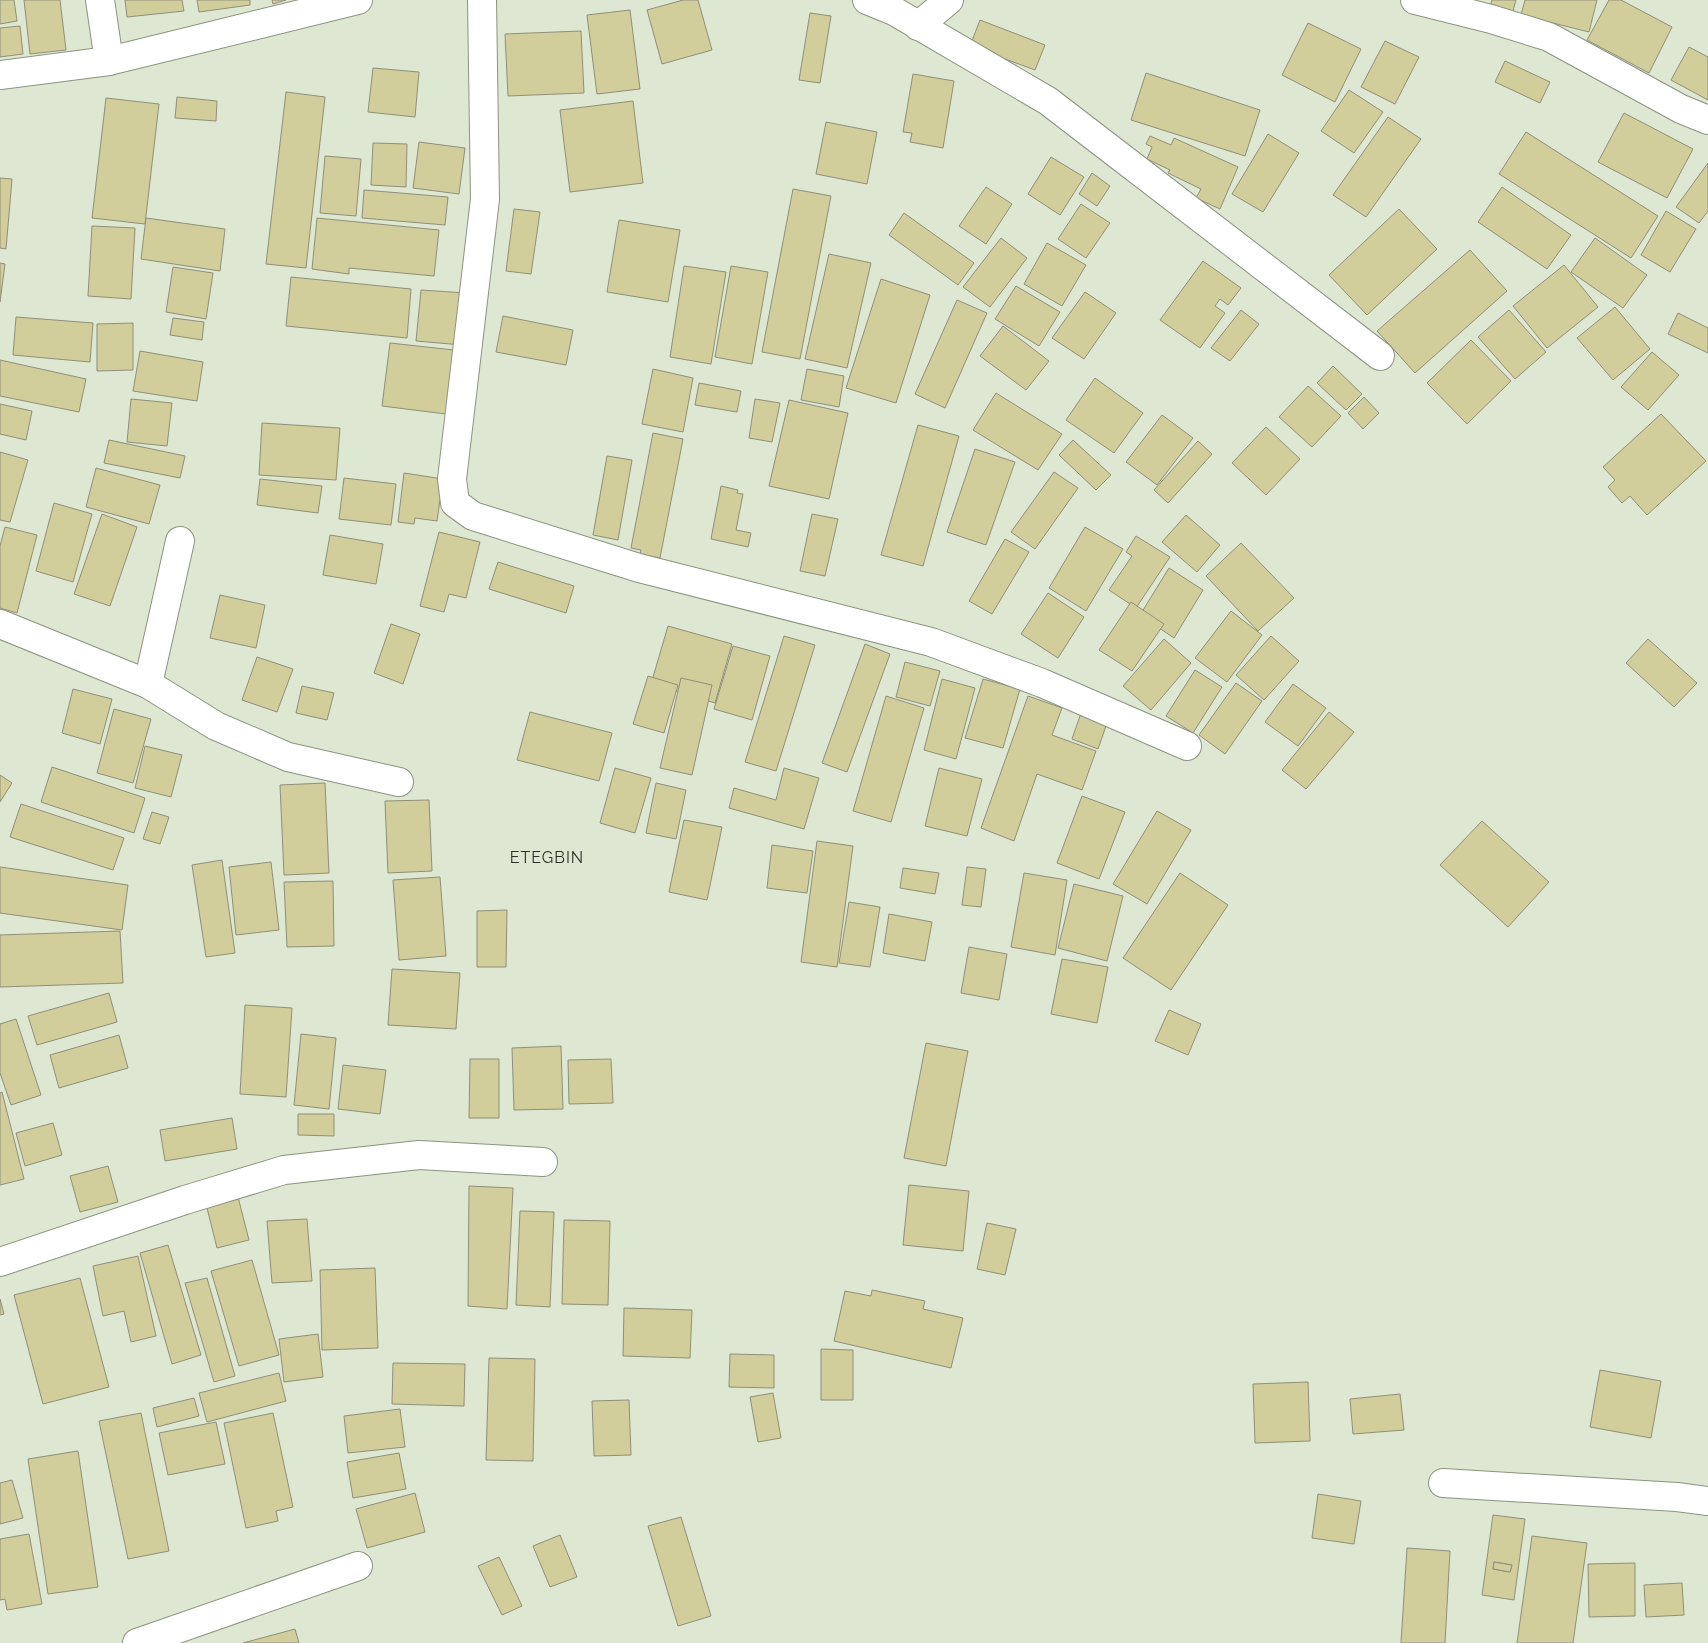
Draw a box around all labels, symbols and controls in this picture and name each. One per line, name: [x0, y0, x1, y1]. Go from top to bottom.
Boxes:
district label: ETEGBIN: [510, 848, 584, 867]

